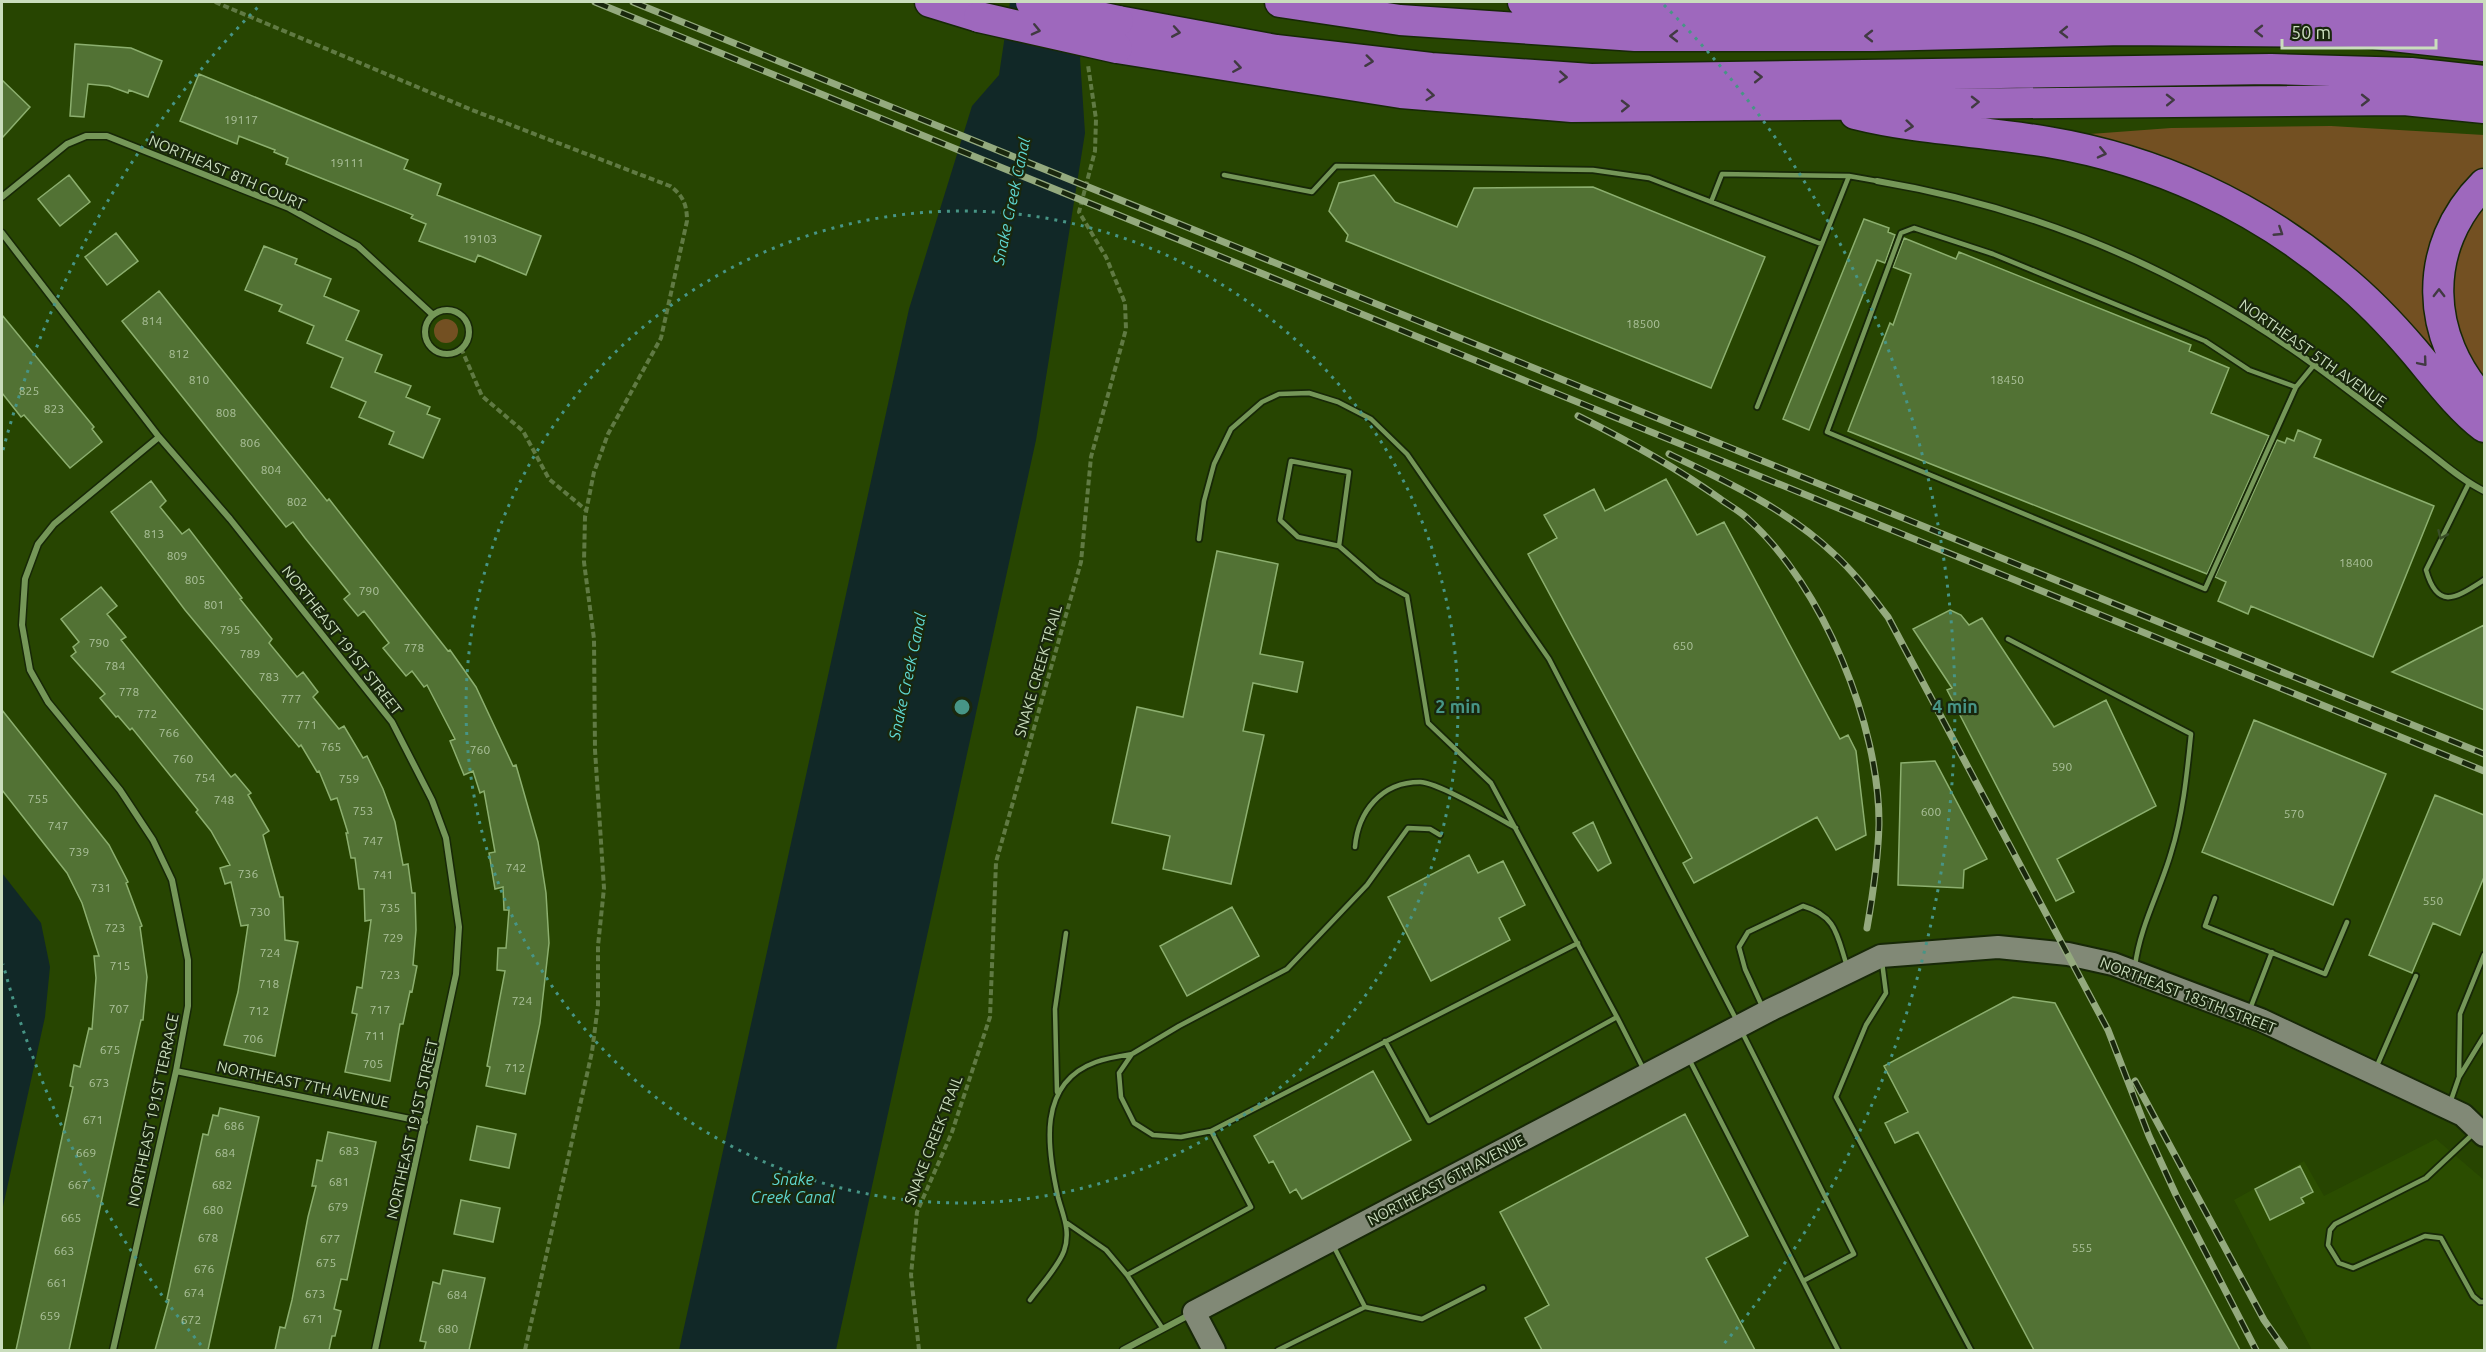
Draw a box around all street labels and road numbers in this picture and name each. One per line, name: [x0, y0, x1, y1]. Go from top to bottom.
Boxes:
street label: NORTHEAST 8TH COURT: [146, 131, 308, 213]
street label: NORTHEAST 5TH AVENUE: [2236, 296, 2390, 410]
street label: NORTHEAST 191ST STREET: [279, 562, 406, 718]
street label: SNAKE CREEK TRAIL: [1011, 603, 1065, 739]
street label: NORTHEAST 185TH STREET: [2098, 954, 2279, 1037]
street label: NORTHEAST 191ST TERRACE: [124, 1012, 182, 1208]
street label: NORTHEAST 191ST STREET: [383, 1037, 441, 1221]
street label: NORTHEAST 7TH AVENUE: [215, 1057, 391, 1111]
street label: SNAKE CREEK TRAIL: [901, 1073, 966, 1207]
street label: NORTHEAST 6TH AVENUE: [1364, 1131, 1528, 1229]

